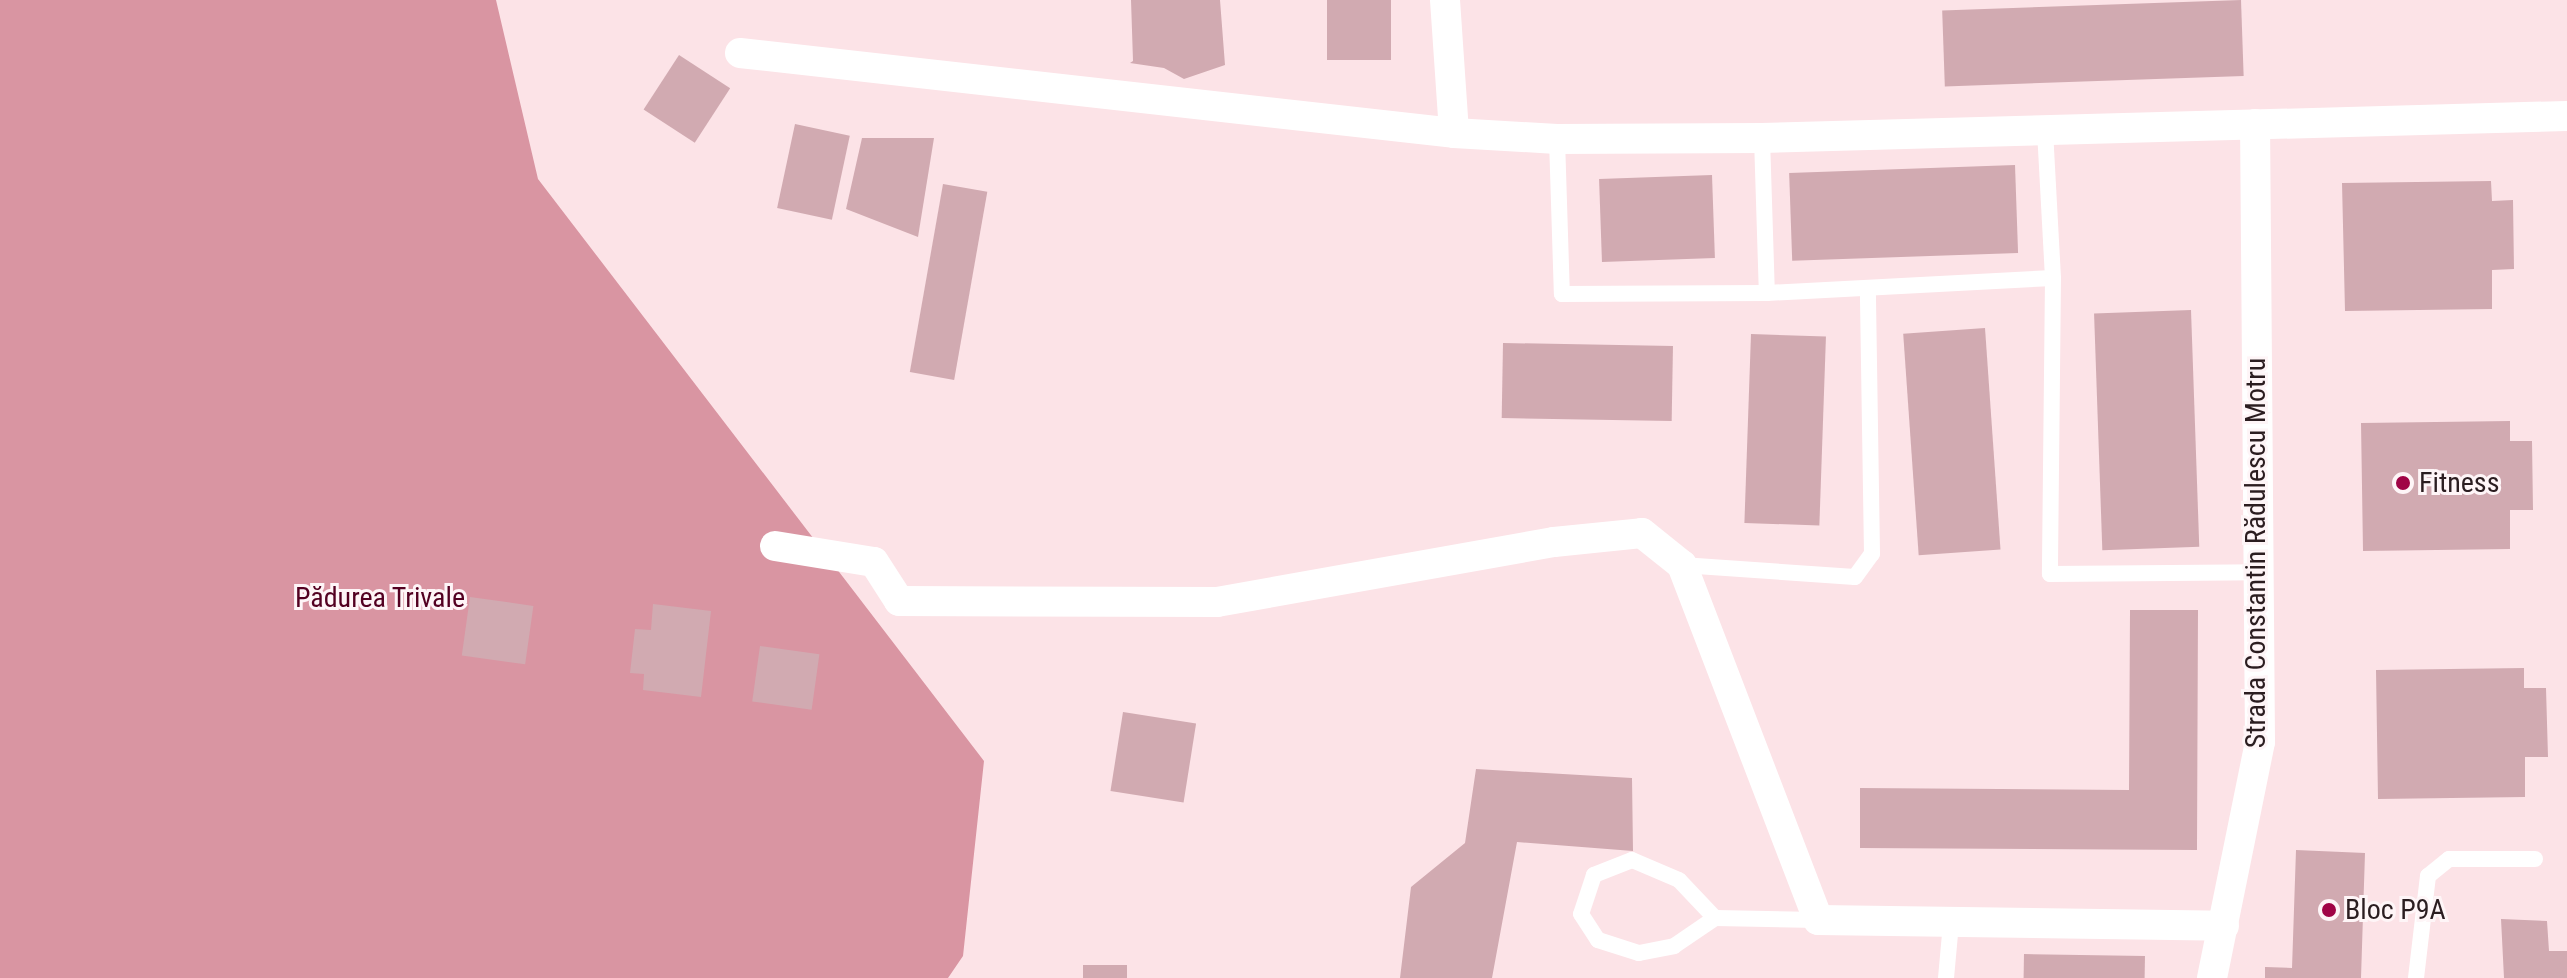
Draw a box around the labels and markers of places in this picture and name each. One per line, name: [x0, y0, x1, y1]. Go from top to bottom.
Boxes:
place label: Fitness: [2419, 466, 2499, 500]
marker: Fitness: [2394, 474, 2412, 492]
place label: Bloc P9A: [2345, 893, 2446, 927]
marker: Bloc P9A: [2320, 901, 2338, 919]

